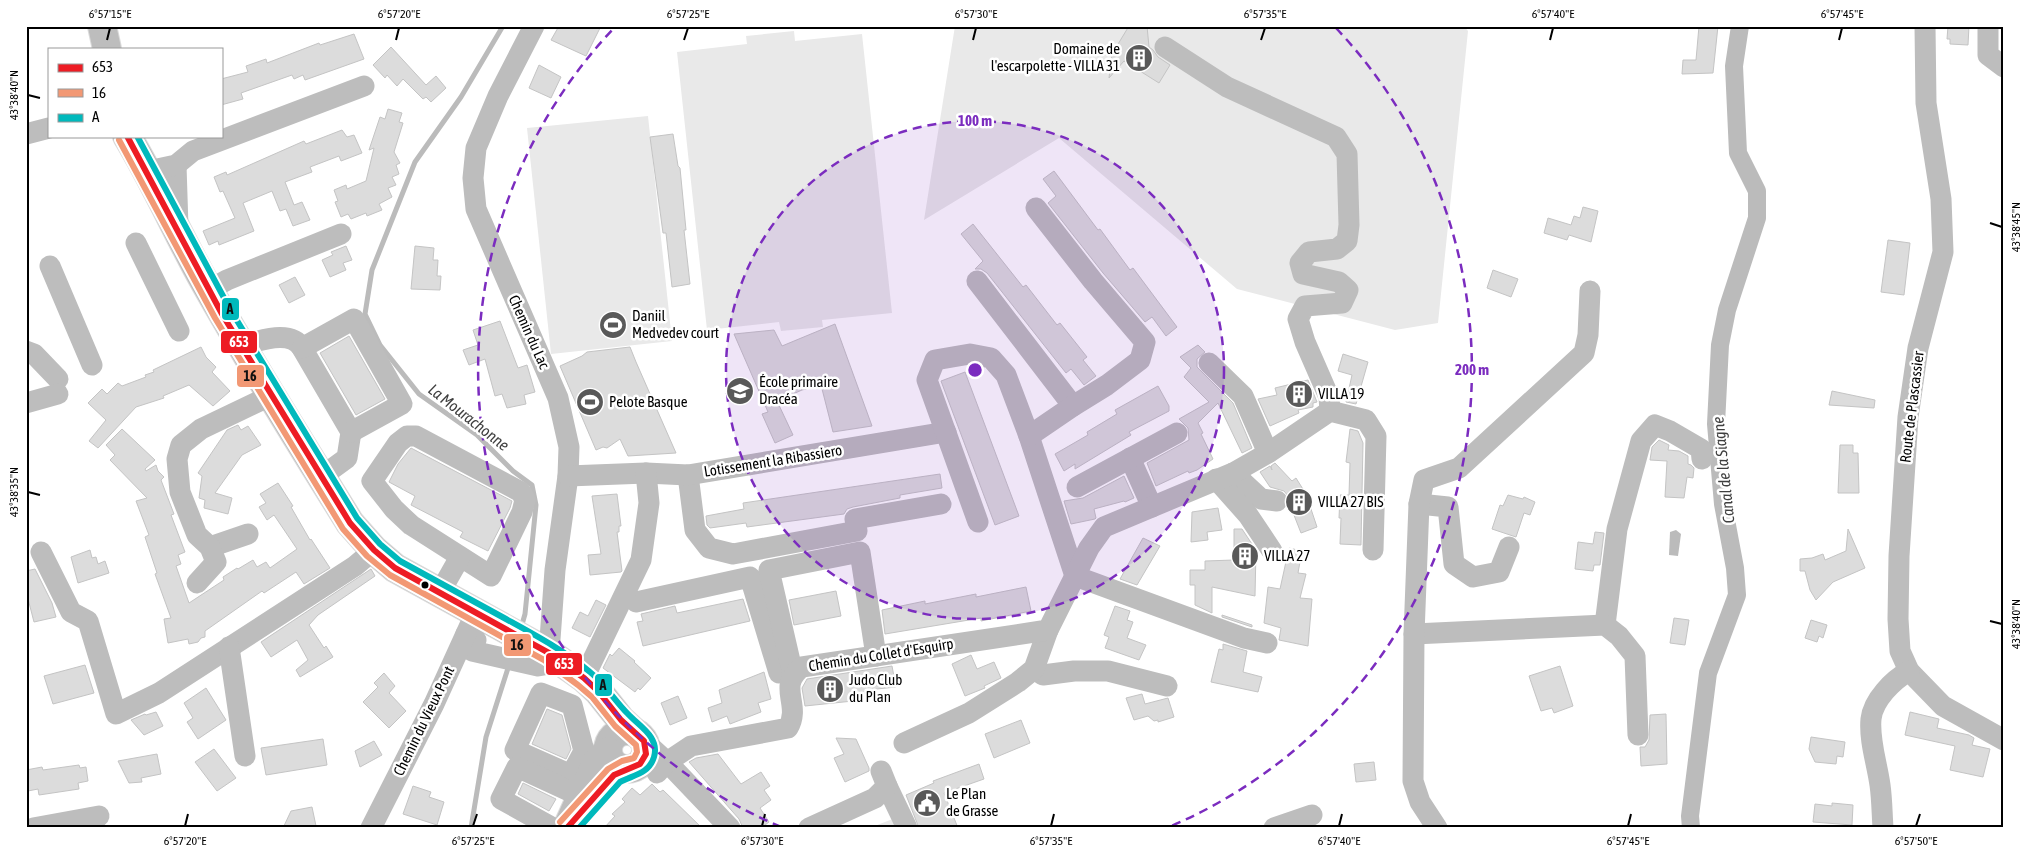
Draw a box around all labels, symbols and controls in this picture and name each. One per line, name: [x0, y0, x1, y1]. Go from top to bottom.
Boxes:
text: 6°57'15"E: [89, 7, 131, 21]
text: 6°57'20"E: [378, 7, 420, 21]
text: 6°57'25"E: [667, 7, 709, 21]
text: 6°57'30"E: [955, 7, 997, 21]
text: 6°57'35"E: [1244, 7, 1286, 21]
text: 6°57'40"E: [1532, 7, 1574, 21]
text: 6°57'45"E: [1821, 7, 1863, 21]
place label: Domaine de l'escarpolette - VILLA 31: [991, 40, 1120, 74]
building icon: Domaine de l'escarpolette - VILLA 31: [1124, 43, 1154, 73]
legend: [48, 48, 222, 138]
text: 653: [92, 58, 113, 75]
text: 43°38'40"N: [7, 70, 21, 120]
text: 16: [92, 84, 106, 101]
text: A: [92, 108, 100, 125]
text: 100 m: [958, 112, 992, 129]
text: 43°38'45"N: [2009, 202, 2023, 252]
street label: Chemin du Lac: [506, 292, 554, 372]
line badge: A: [221, 297, 240, 321]
text: A: [226, 301, 234, 317]
place label: Daniil Medvedev court: [632, 307, 719, 341]
sports icon: Daniil Medvedev court: [598, 310, 628, 340]
line badge: 653: [220, 330, 258, 354]
text: 653: [229, 334, 249, 350]
street label: Route de Plascassier: [1896, 350, 1927, 464]
centre of rings: [966, 361, 984, 379]
text: 200 m: [1455, 361, 1489, 378]
line badge: 16: [236, 364, 265, 388]
text: 16: [243, 368, 257, 384]
place label: École primaire Dracéa: [759, 373, 838, 407]
school or university icon: École primaire Dracéa: [725, 376, 755, 406]
building icon: VILLA 19: [1284, 379, 1314, 409]
water label: La Mourachonne: [425, 380, 513, 454]
place label: VILLA 19: [1318, 385, 1364, 402]
sports icon: Pelote Basque: [575, 387, 605, 417]
place label: Pelote Basque: [609, 393, 688, 410]
water label: Canal de la Siagne: [1708, 416, 1739, 524]
street label: Lotissement la Ribassiero: [703, 441, 843, 480]
text: 43°38'35"N: [7, 467, 21, 517]
building icon: VILLA 27 BIS: [1284, 487, 1314, 517]
place label: VILLA 27 BIS: [1318, 493, 1384, 510]
building icon: VILLA 27: [1230, 541, 1260, 571]
place label: VILLA 27: [1264, 547, 1310, 564]
unlabelled marker: [420, 580, 430, 590]
text: 43°38'40"N: [2009, 599, 2023, 649]
line badge: 16: [503, 633, 532, 657]
street label: Chemin du Collet d'Esquirp: [807, 635, 954, 674]
text: 16: [510, 637, 524, 653]
line badge: 653: [545, 652, 583, 676]
text: 653: [554, 656, 574, 672]
street label: Chemin du Vieux Pont: [390, 663, 457, 778]
place label: Judo Club du Plan: [849, 671, 902, 705]
line badge: A: [594, 673, 613, 697]
building icon: Judo Club du Plan: [815, 674, 845, 704]
text: A: [599, 677, 607, 693]
place label: Le Plan de Grasse: [946, 785, 999, 819]
public building icon: Le Plan de Grasse: [912, 788, 942, 818]
text: 6°57'20"E: [164, 834, 206, 848]
text: 6°57'25"E: [452, 834, 494, 848]
text: 6°57'30"E: [741, 834, 783, 848]
text: 6°57'35"E: [1030, 834, 1072, 848]
text: 6°57'40"E: [1318, 834, 1360, 848]
text: 6°57'45"E: [1607, 834, 1649, 848]
text: 6°57'50"E: [1895, 834, 1937, 848]

